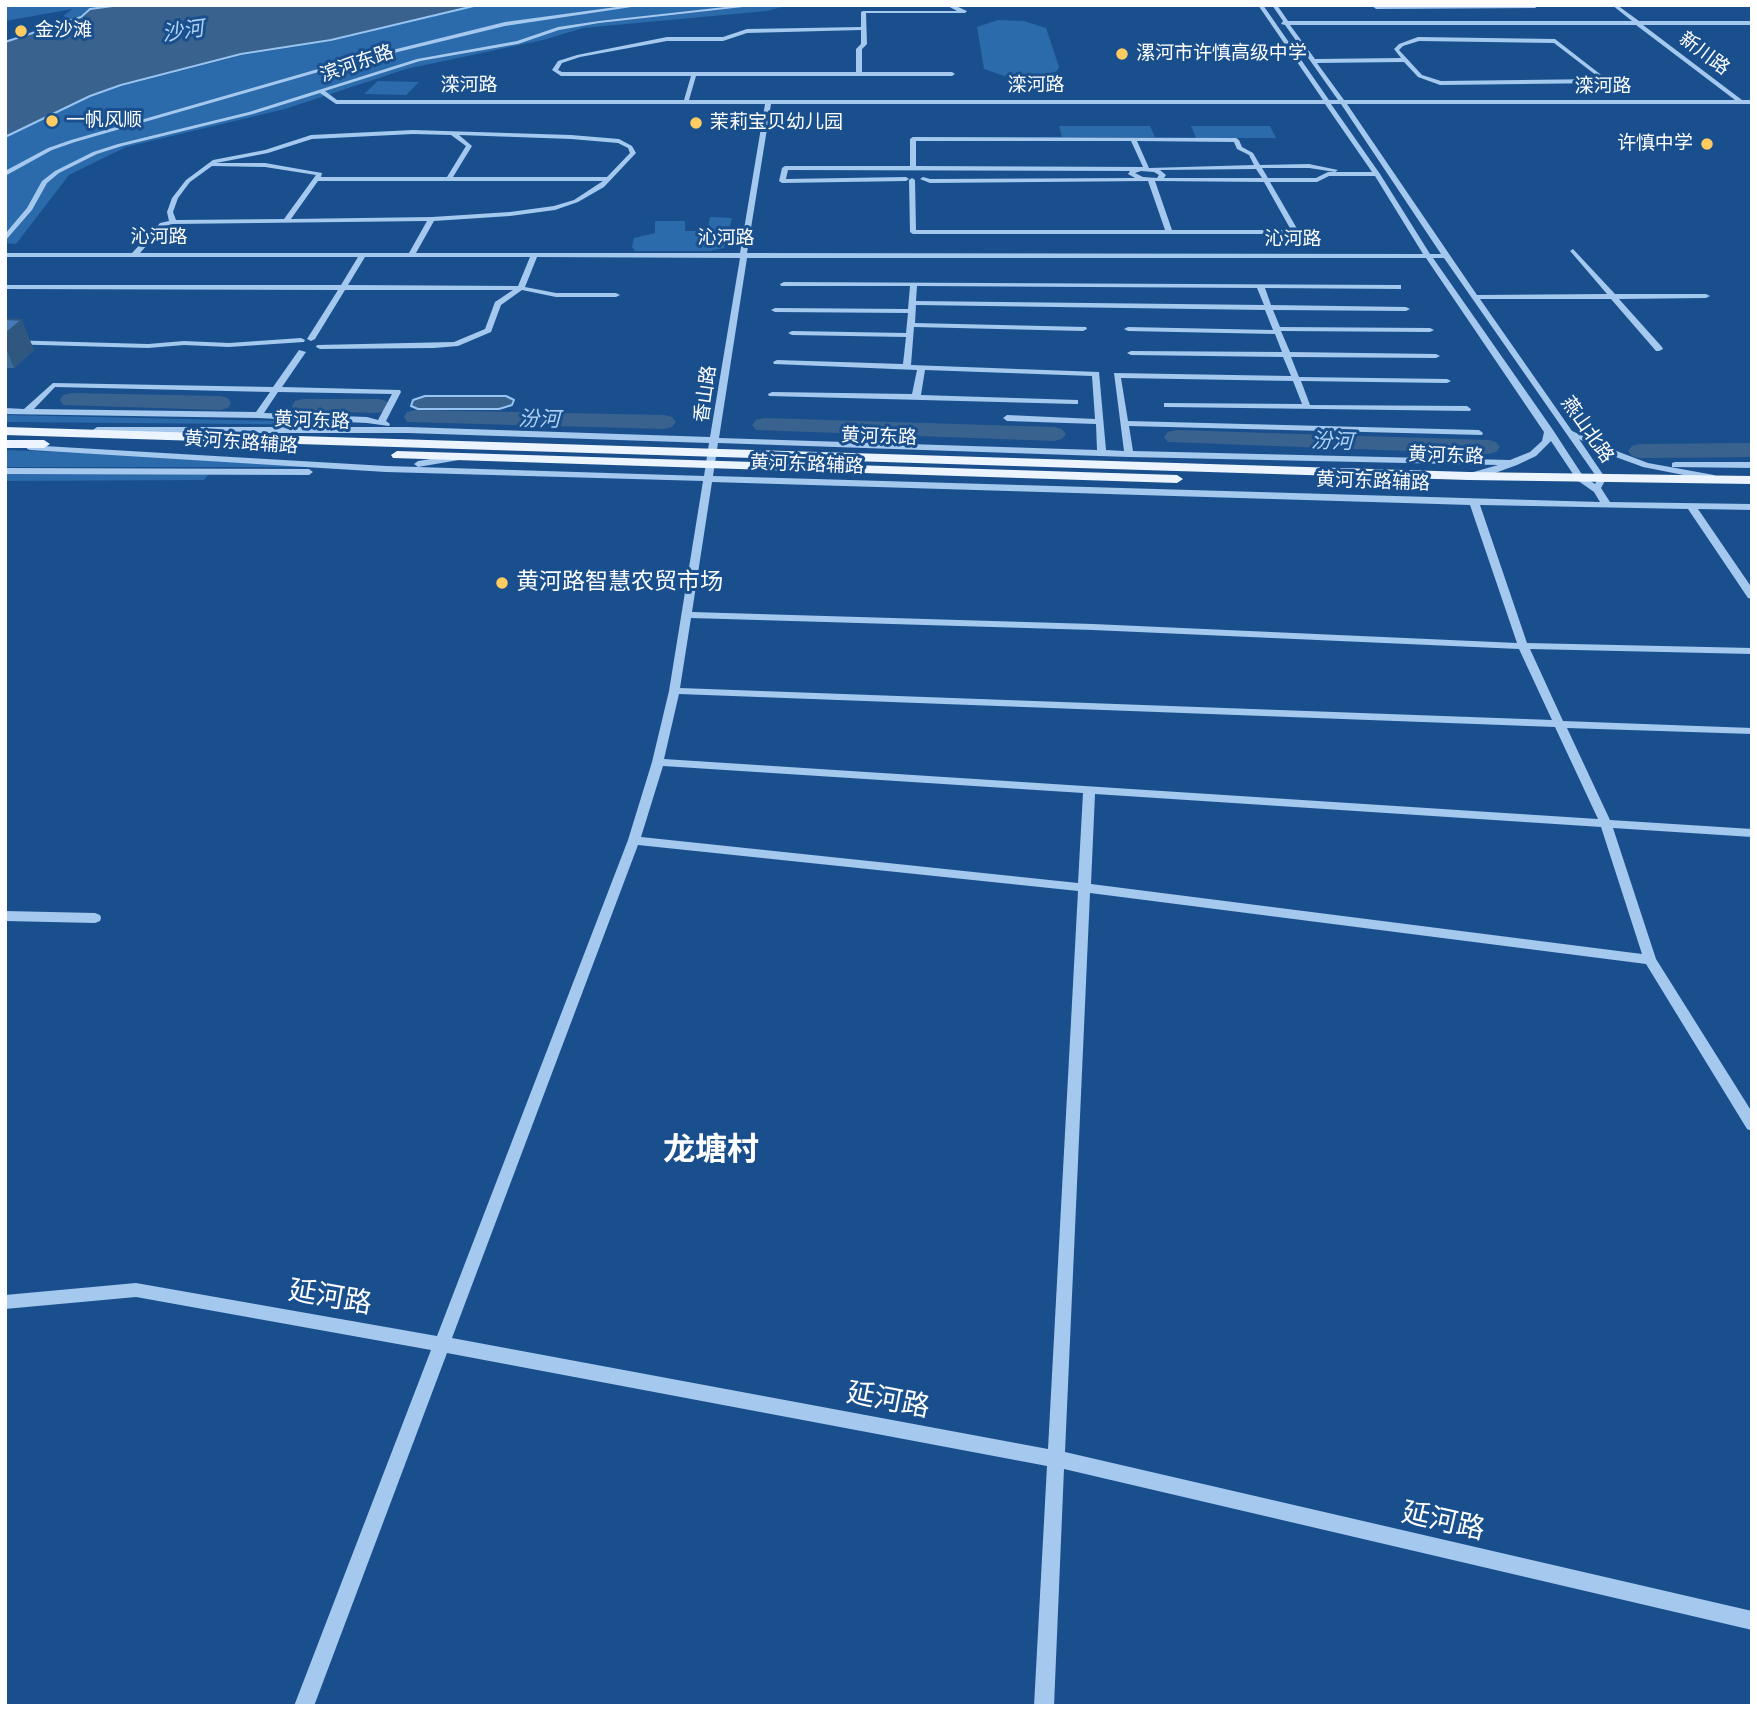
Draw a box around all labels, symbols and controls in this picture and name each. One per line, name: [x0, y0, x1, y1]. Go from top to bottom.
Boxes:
water label: 沙河: [160, 17, 206, 47]
place label: 金沙滩: [35, 20, 92, 42]
marker: 金沙滩: [13, 23, 29, 39]
street label: 新川路: [1674, 28, 1734, 80]
street label: 滨河东路: [317, 41, 397, 87]
place label: 漯河市许慎高级中学: [1136, 43, 1307, 65]
marker: 漯河市许慎高级中学: [1114, 46, 1130, 62]
street label: 滦河路: [441, 75, 497, 97]
street label: 滦河路: [1008, 75, 1064, 97]
street label: 滦河路: [1575, 76, 1631, 98]
place label: 一帆风顺: [66, 110, 142, 132]
place label: 茉莉宝贝幼儿园: [710, 112, 843, 134]
marker: 一帆风顺: [44, 113, 60, 129]
marker: 茉莉宝贝幼儿园: [688, 115, 704, 131]
place label: 许慎中学: [1617, 133, 1693, 155]
marker: 许慎中学: [1699, 136, 1715, 152]
street label: 沁河路: [131, 227, 187, 249]
street label: 沁河路: [698, 228, 754, 250]
street label: 沁河路: [1265, 229, 1321, 251]
street label: 香山路: [691, 364, 721, 424]
street label: 燕山北路: [1556, 392, 1618, 468]
water label: 汾河: [518, 407, 560, 433]
street label: 黄河东路: [274, 408, 350, 434]
street label: 黄河东路: [841, 424, 917, 450]
street label: 黄河东路辅路: [183, 428, 299, 458]
water label: 汾河: [1311, 429, 1353, 455]
street label: 黄河东路: [1408, 443, 1484, 469]
street label: 黄河东路辅路: [750, 452, 864, 478]
street label: 黄河东路辅路: [1316, 469, 1430, 495]
place label: 黄河路智慧农贸市场: [516, 569, 723, 597]
marker: 黄河路智慧农贸市场: [494, 575, 510, 591]
district label: 龙塘村: [663, 1132, 759, 1170]
street label: 延河路: [286, 1274, 374, 1322]
street label: 延河路: [844, 1376, 932, 1426]
street label: 延河路: [1398, 1496, 1488, 1548]

